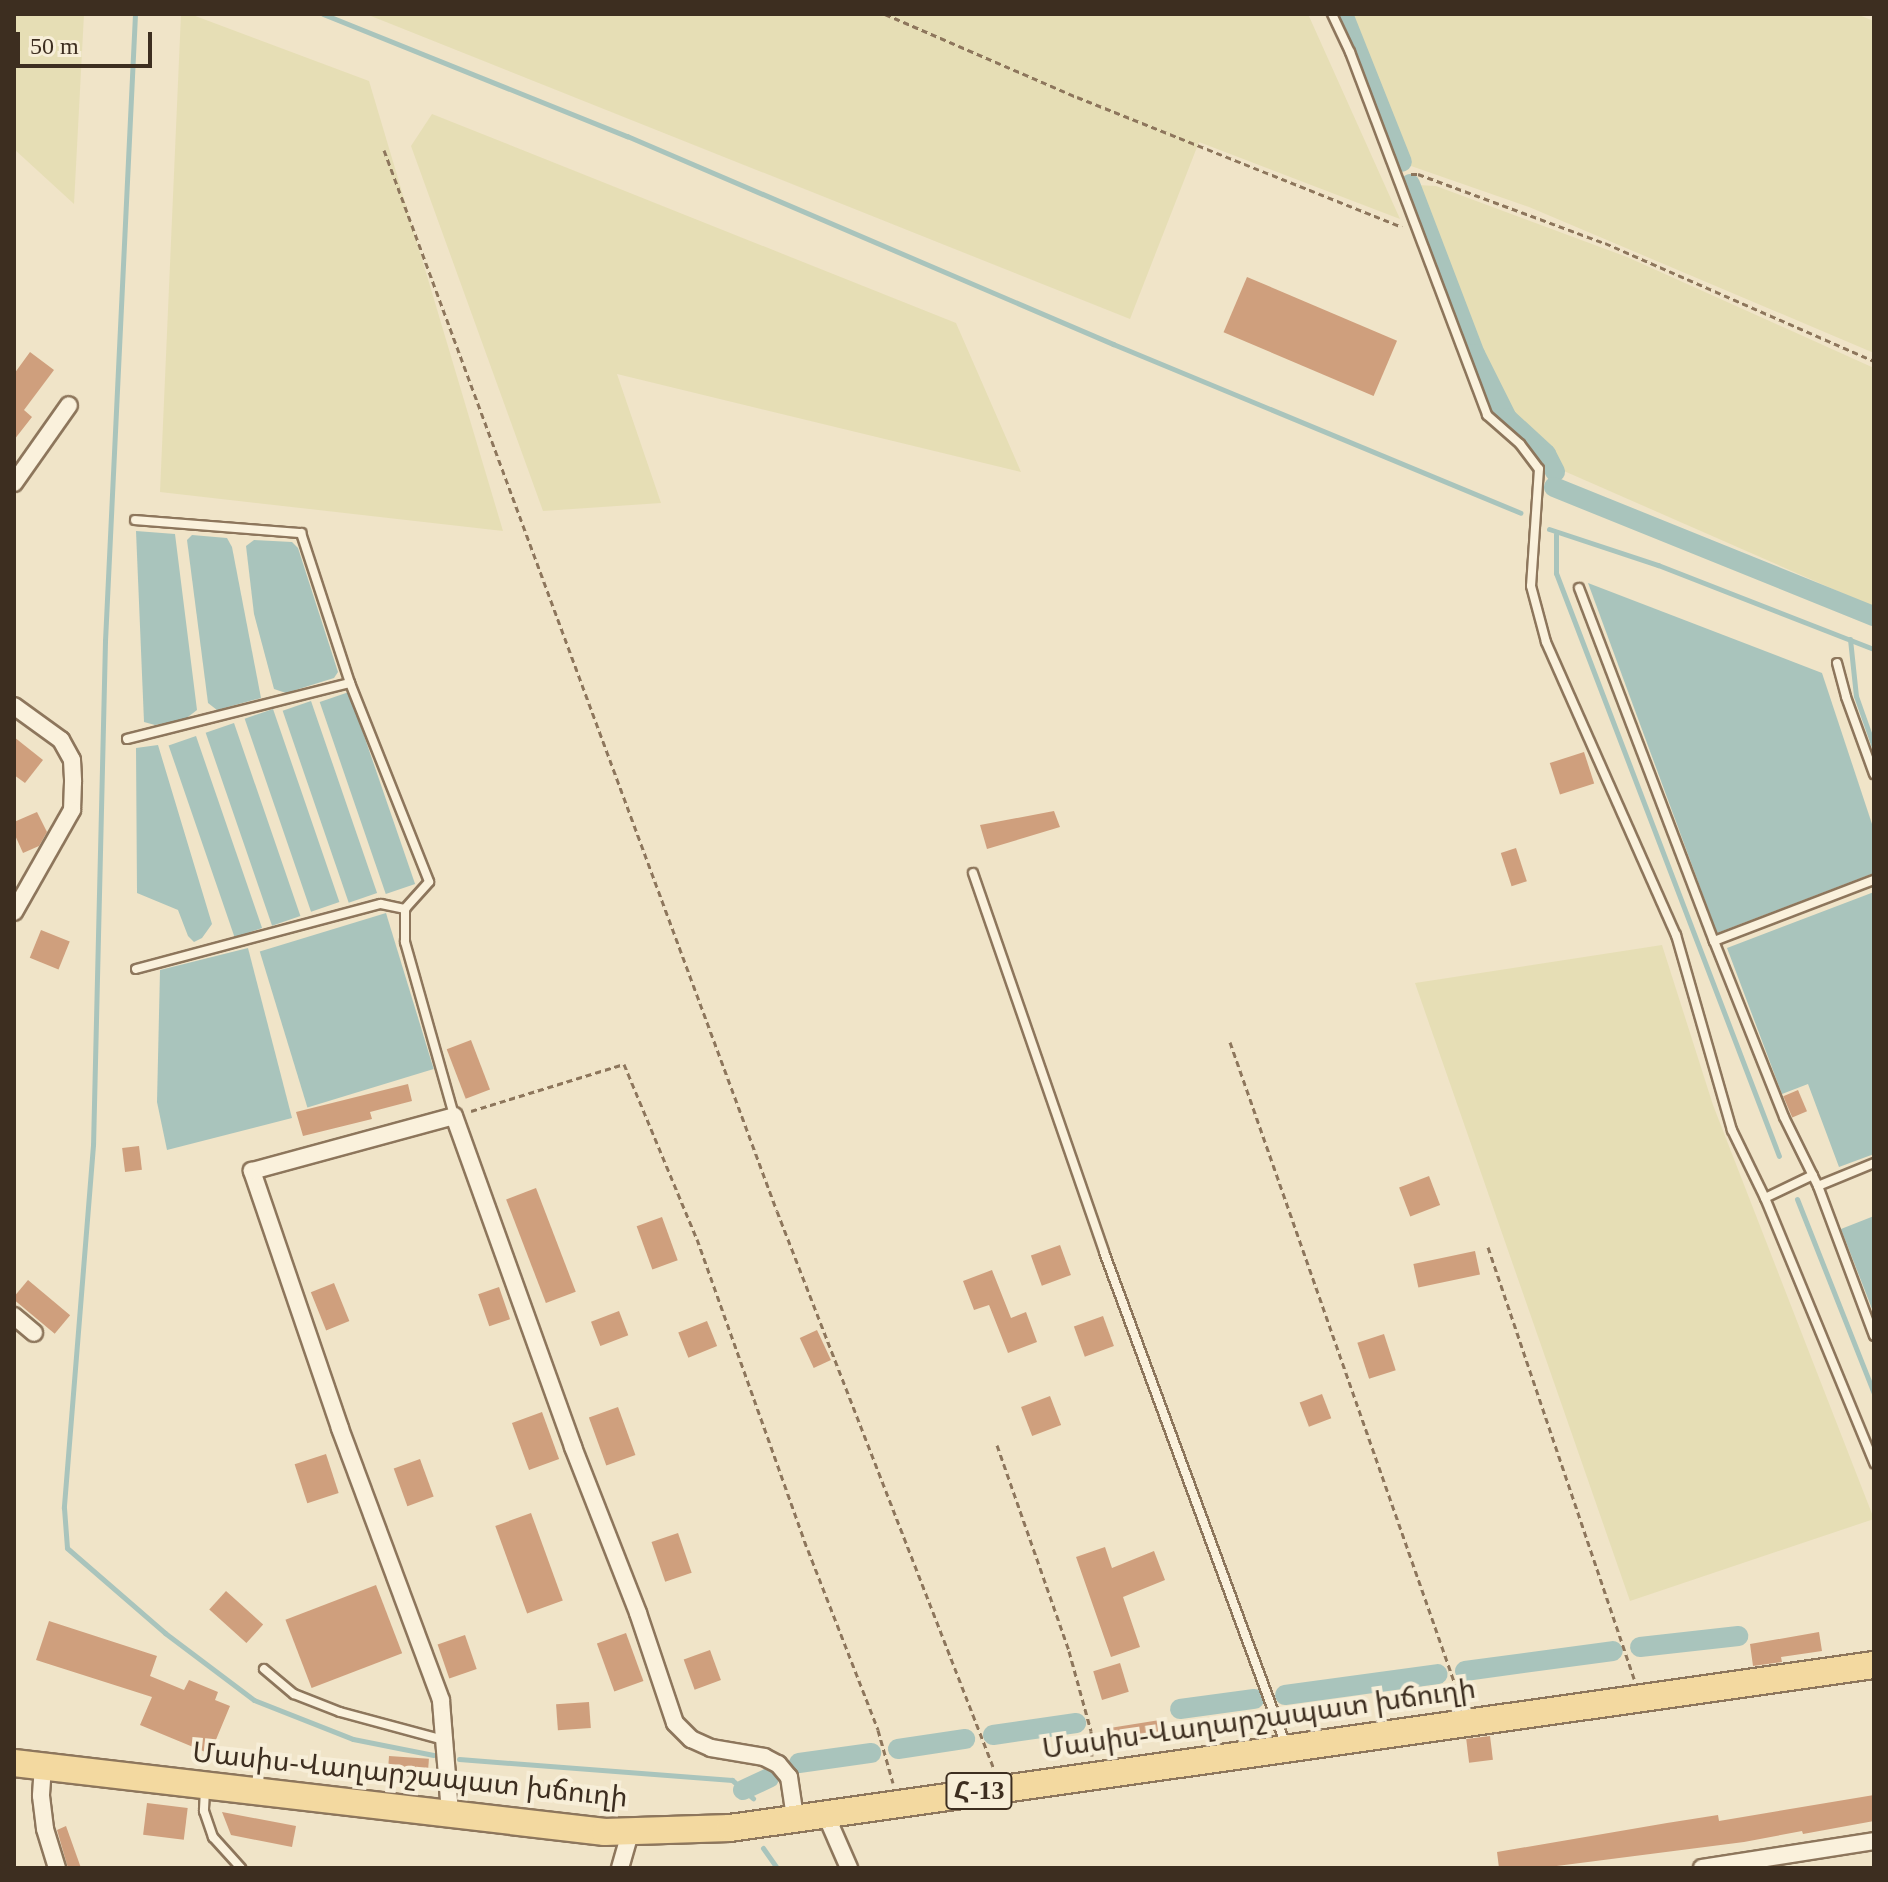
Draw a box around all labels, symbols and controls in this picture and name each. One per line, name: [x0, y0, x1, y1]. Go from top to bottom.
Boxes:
scale bar: [20, 16, 156, 66]
text: 50 m: [30, 33, 79, 59]
street label: Մասիս-Վաղարշապատ խճուղի: [1040, 1672, 1478, 1766]
street label: Մասիս-Վաղարշապատ խճուղի: [191, 1735, 629, 1815]
road number: Հ-13: [945, 1769, 1013, 1813]

